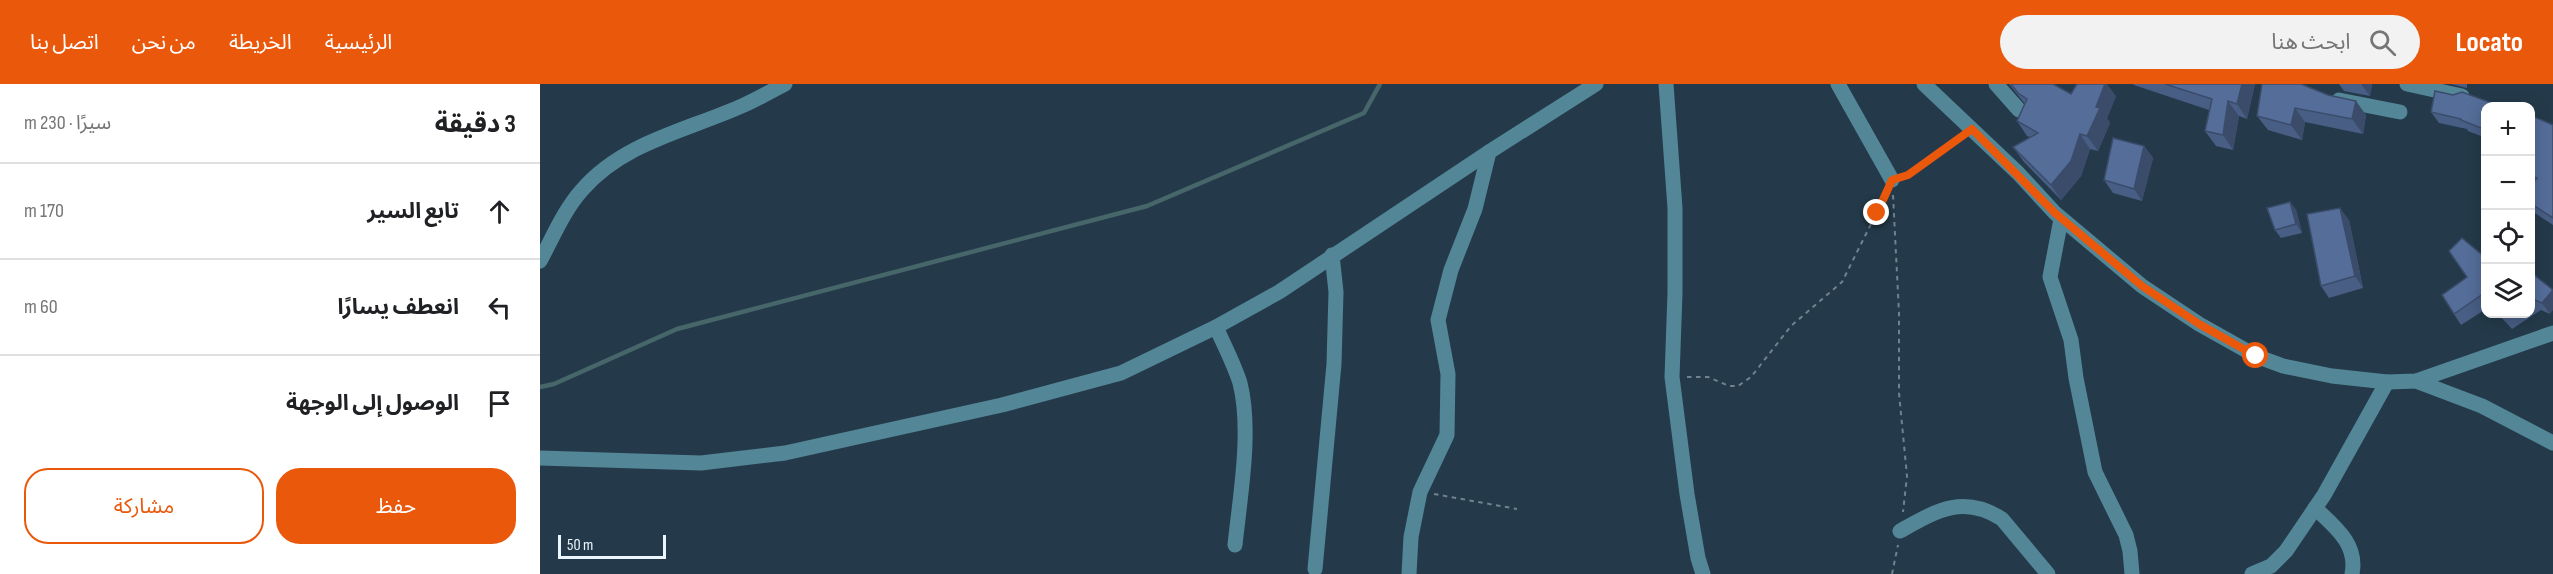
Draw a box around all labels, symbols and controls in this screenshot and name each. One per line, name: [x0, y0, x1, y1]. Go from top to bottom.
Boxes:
search box: [2000, 15, 2420, 69]
icon: search: [2366, 26, 2399, 59]
text: Locato: [2456, 26, 2523, 59]
text: ابحث هنا: [2271, 29, 2351, 56]
text: اتصل بنا: [30, 30, 99, 55]
text: من نحن: [132, 30, 196, 55]
text: الخريطة: [229, 30, 292, 55]
text: الرئيسية: [325, 30, 392, 55]
map controls: [2481, 102, 2535, 318]
button: +: [2481, 102, 2535, 156]
text: 3 دقيقة: [435, 109, 516, 140]
text: سيرًا · 230 m: [24, 111, 111, 135]
button: −: [2481, 156, 2535, 210]
icon: ahead: [483, 195, 516, 228]
text: تابع السير: [367, 198, 459, 225]
text: 170 m: [24, 199, 64, 223]
route end: [1863, 199, 1889, 225]
button: locate: [2481, 210, 2535, 264]
button: layers: [2481, 264, 2535, 318]
icon: left: [483, 291, 516, 324]
text: انعطف يسارًا: [337, 294, 459, 321]
text: 60 m: [24, 295, 58, 319]
route start: [2242, 342, 2268, 368]
icon: arrive: [483, 387, 516, 420]
text: الوصول إلى الوجهة: [286, 390, 459, 417]
button: مشاركة: [24, 468, 264, 544]
button: حفظ: [276, 468, 516, 544]
scale bar: [558, 532, 666, 560]
text: 50 m: [567, 536, 593, 555]

